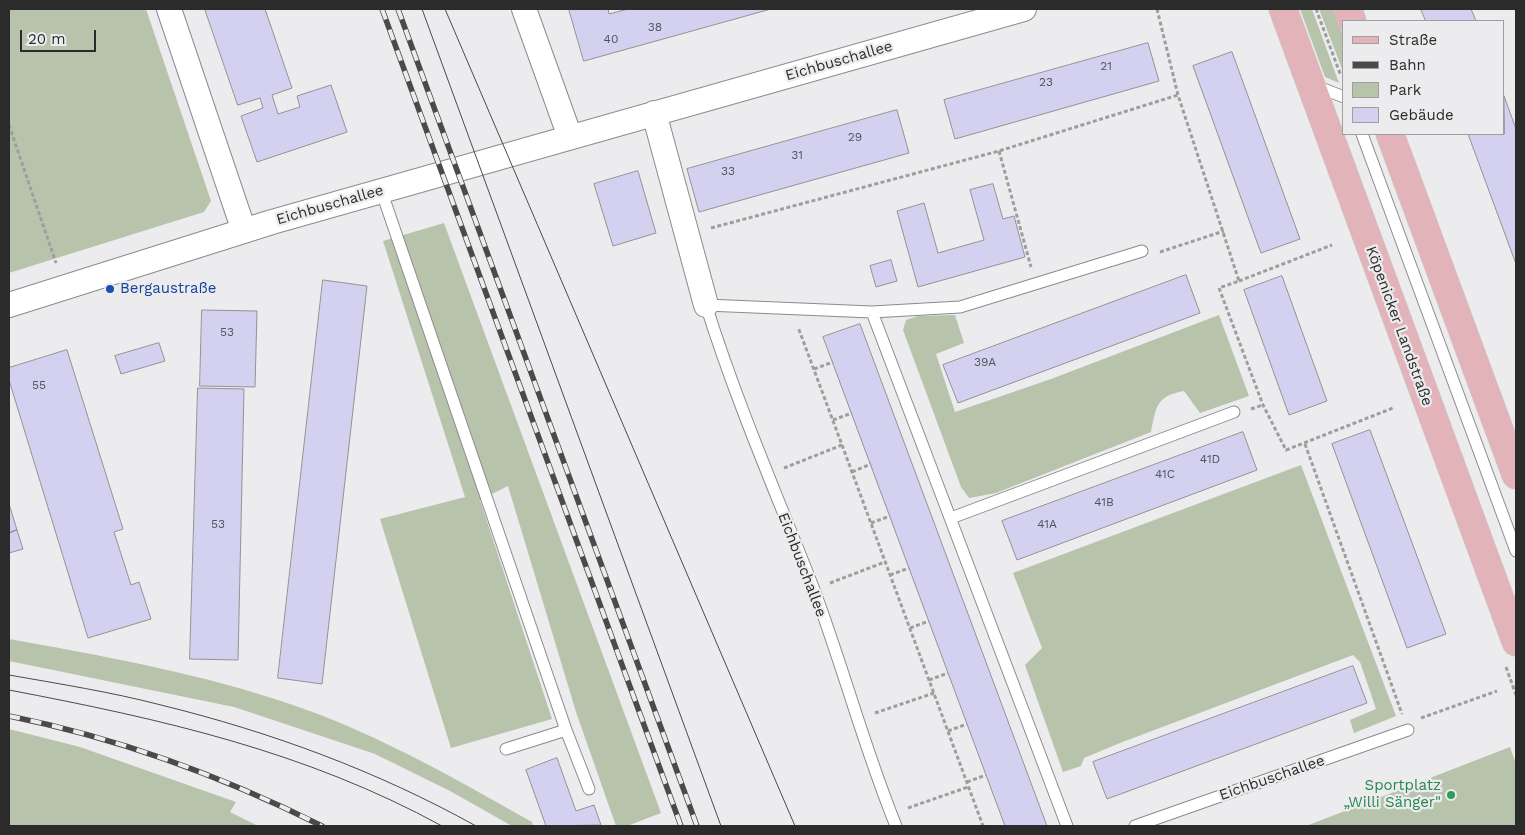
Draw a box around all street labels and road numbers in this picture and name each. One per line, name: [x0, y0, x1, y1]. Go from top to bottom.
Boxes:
street label: Eichbuschallee: [783, 37, 895, 85]
street label: Eichbuschallee: [274, 181, 386, 229]
street label: Köpenicker Landstraße: [1362, 244, 1436, 408]
street label: Eichbuschallee: [774, 510, 830, 620]
street label: Eichbuschallee: [1217, 752, 1327, 804]

